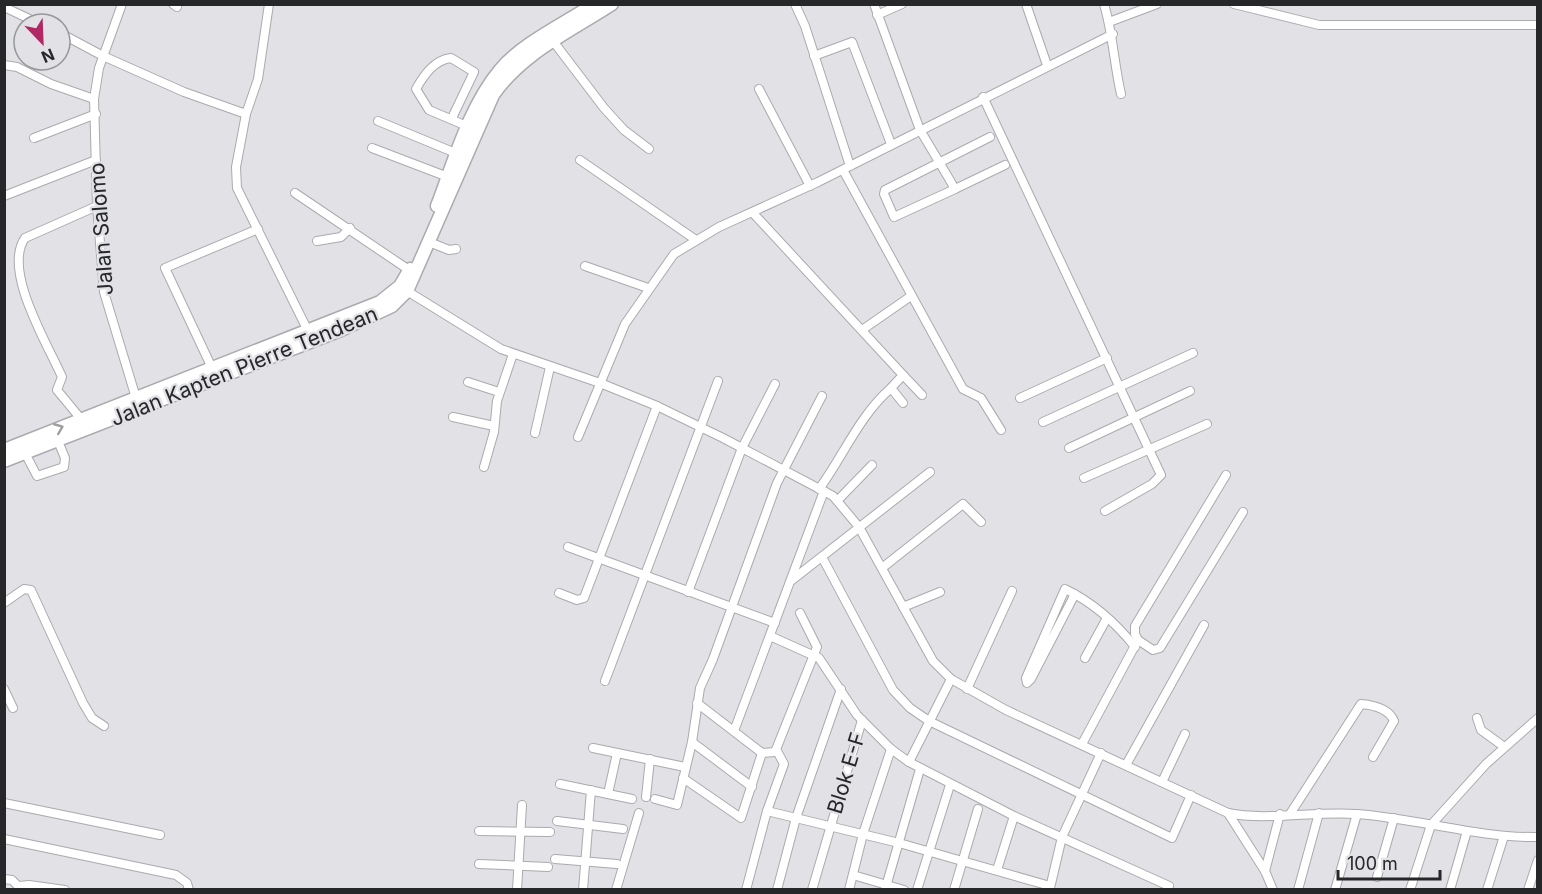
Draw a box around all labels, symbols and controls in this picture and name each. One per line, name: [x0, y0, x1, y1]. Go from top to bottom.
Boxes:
north arrow: [12, 12, 72, 72]
text: N: [38, 44, 57, 67]
street label: Jalan Salomo: [84, 162, 118, 296]
street label: Jalan Kapten Pierre Tendean: [107, 301, 381, 431]
one-way arrow: [53, 423, 64, 435]
street label: Blok E-F: [822, 729, 870, 817]
scale bar: [1338, 843, 1440, 881]
text: 100 m: [1347, 853, 1398, 874]

